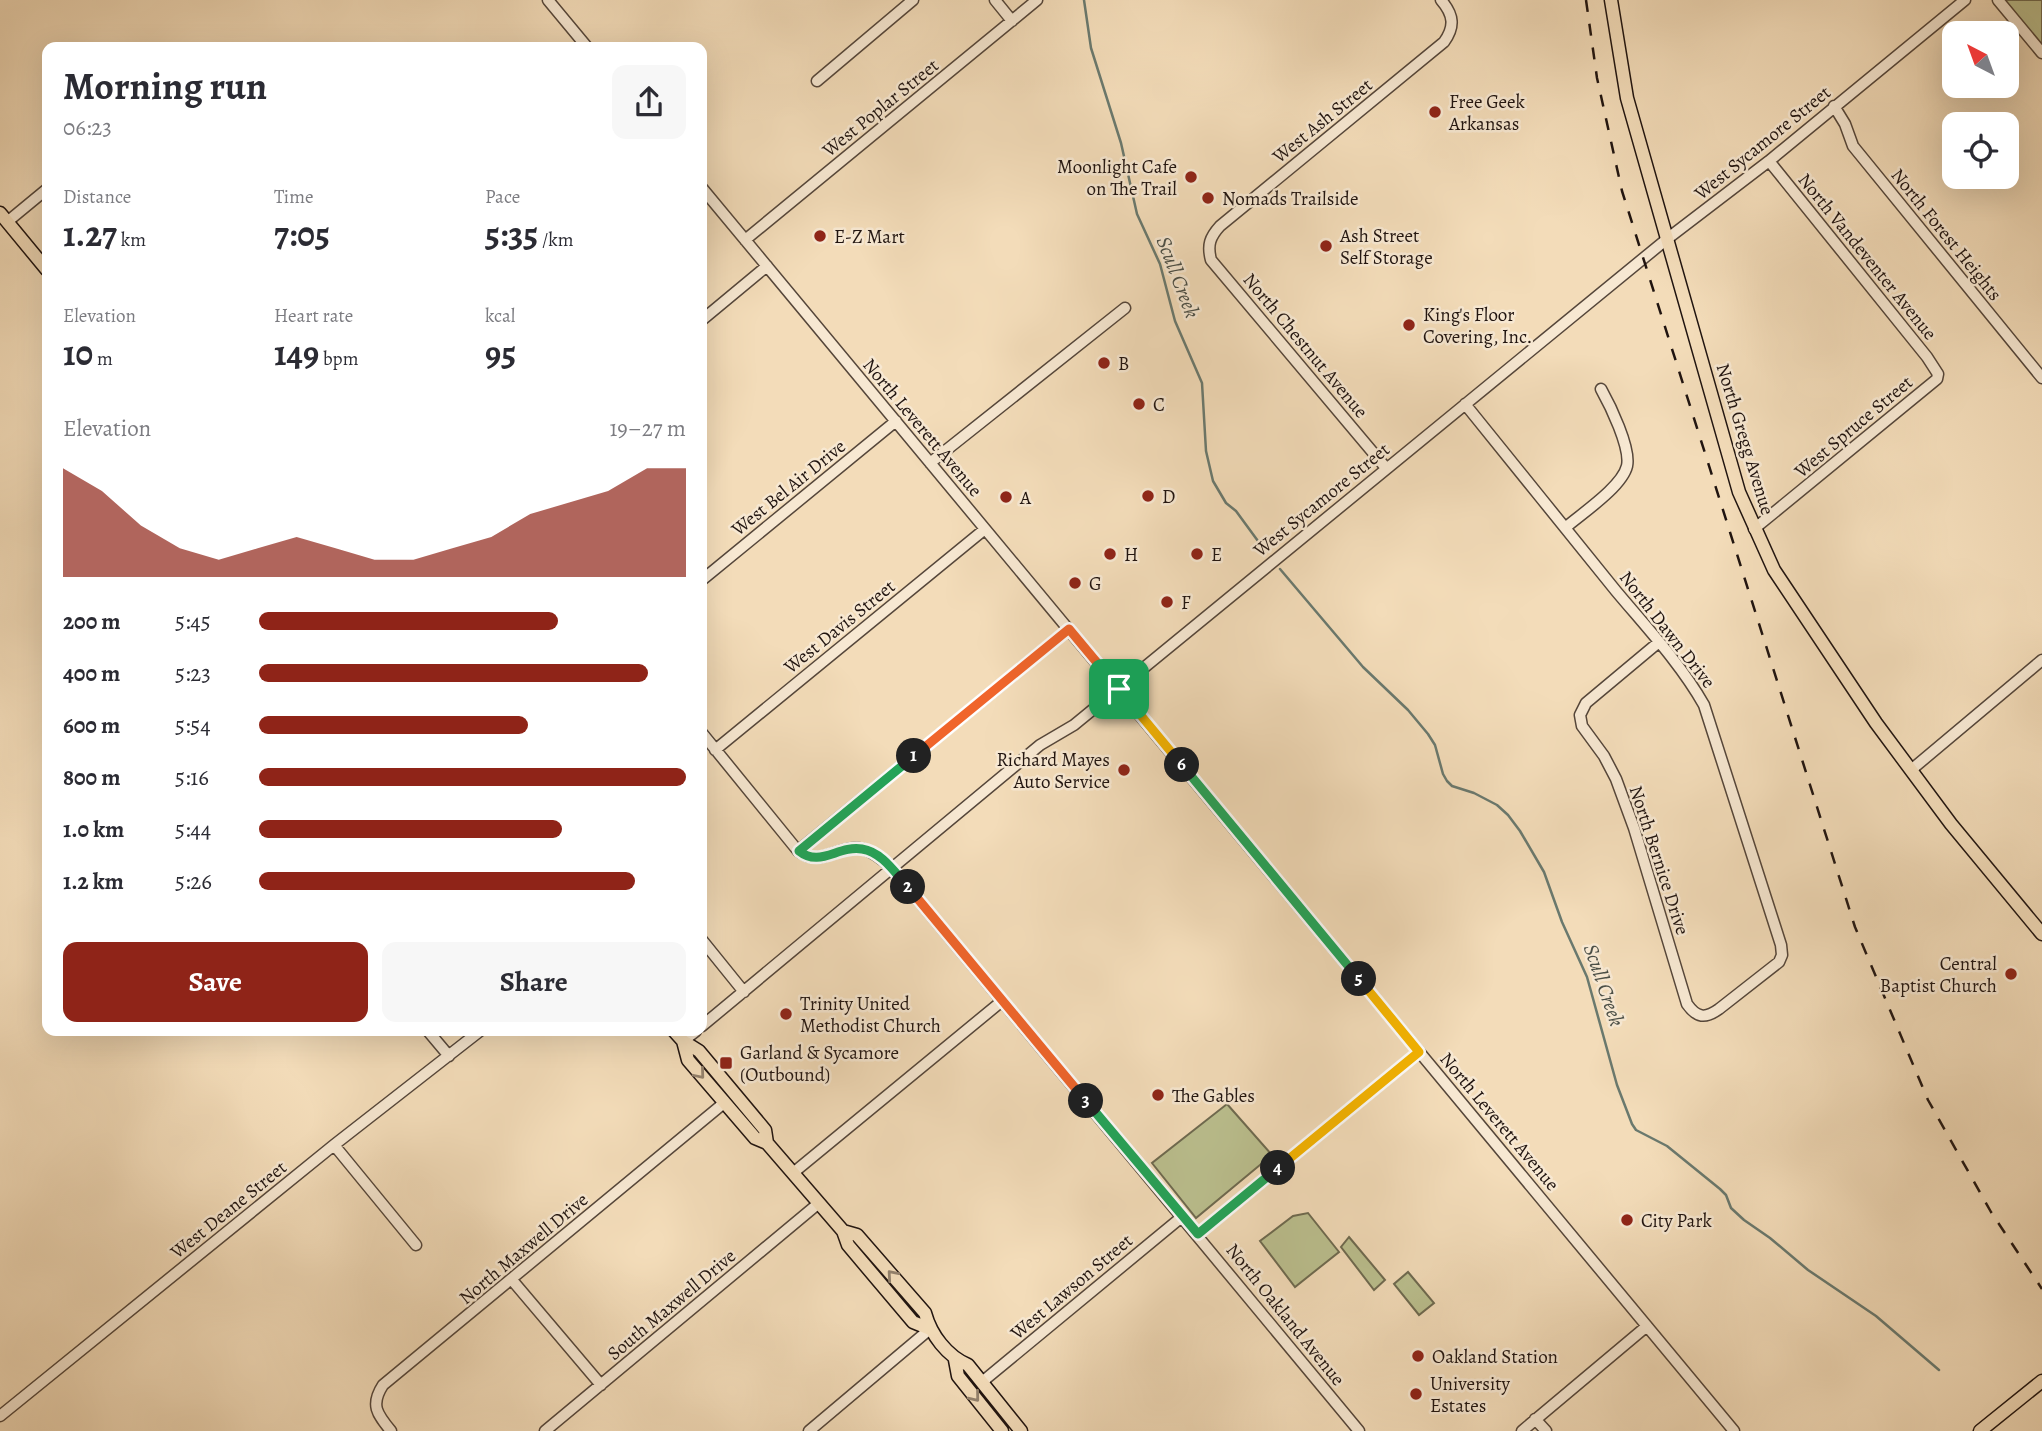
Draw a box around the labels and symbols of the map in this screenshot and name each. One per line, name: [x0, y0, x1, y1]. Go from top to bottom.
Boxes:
north arrow: [1942, 21, 2020, 98]
street label: West Poplar Street: [816, 53, 944, 163]
street label: West Ash Street: [1266, 72, 1378, 170]
street label: West Sycamore Street: [1688, 80, 1836, 207]
place label: Free Geek Arkansas: [1448, 89, 1526, 137]
marker: Free Geek Arkansas: [1427, 104, 1443, 120]
place label: Moonlight Cafe on The Trail: [1057, 154, 1177, 202]
street label: North Forest Heights: [1885, 163, 2008, 306]
street label: North Vandeventer Avenue: [1792, 168, 1943, 346]
marker: Moonlight Cafe on The Trail: [1183, 169, 1199, 185]
place label: Nomads Trailside: [1222, 186, 1358, 212]
marker: Nomads Trailside: [1200, 190, 1216, 206]
place label: Ash Street Self Storage: [1339, 223, 1433, 271]
place label: E-Z Mart: [834, 224, 905, 250]
marker: E-Z Mart: [812, 228, 828, 244]
water label: Scull Creek: [1150, 232, 1206, 322]
marker: Ash Street Self Storage: [1318, 238, 1334, 254]
street label: North Chestnut Avenue: [1237, 268, 1374, 424]
place label: King's Floor Covering, Inc.: [1423, 302, 1532, 350]
marker: King's Floor Covering, Inc.: [1401, 317, 1417, 333]
place label: B: [1118, 351, 1129, 377]
street label: North Leverett Avenue: [857, 353, 988, 502]
marker: B: [1096, 355, 1112, 371]
street label: North Gregg Avenue: [1710, 360, 1780, 518]
street label: West Spruce Street: [1788, 370, 1918, 485]
place label: C: [1153, 392, 1165, 418]
marker: C: [1131, 396, 1147, 412]
street label: West Bel Air Drive: [725, 434, 851, 543]
street label: West Sycamore Street: [1247, 437, 1395, 564]
place label: D: [1162, 484, 1175, 510]
place label: A: [1019, 485, 1032, 511]
marker: D: [1140, 488, 1156, 504]
marker: A: [998, 489, 1014, 505]
place label: H: [1124, 542, 1138, 568]
place label: E: [1211, 542, 1222, 568]
marker: H: [1102, 546, 1118, 562]
marker: E: [1189, 546, 1205, 562]
street label: North Dawn Drive: [1613, 566, 1721, 694]
place label: G: [1089, 571, 1102, 597]
street label: West Davis Street: [778, 574, 901, 680]
marker: G: [1067, 575, 1083, 591]
place label: F: [1181, 590, 1191, 616]
marker: F: [1159, 594, 1175, 610]
pin: [1089, 659, 1149, 719]
pin: 1: [897, 738, 932, 774]
place label: Richard Mayes Auto Service: [996, 747, 1110, 795]
pin: 6: [1164, 748, 1200, 782]
marker: Richard Mayes Auto Service: [1116, 762, 1132, 778]
street label: North Bernice Drive: [1623, 782, 1695, 938]
pin: 2: [890, 870, 926, 904]
water label: Scull Creek: [1577, 940, 1631, 1030]
place label: Central Baptist Church: [1880, 951, 1997, 999]
pin: 5: [1342, 962, 1376, 996]
marker: Central Baptist Church: [2003, 966, 2019, 982]
place label: Trinity United Methodist Church: [800, 991, 941, 1039]
marker: Trinity United Methodist Church: [778, 1006, 794, 1022]
place label: Garland & Sycamore (Outbound): [740, 1040, 899, 1088]
street label: North Leverett Avenue: [1434, 1047, 1565, 1196]
marker: Garland & Sycamore (Outbound): [718, 1055, 734, 1071]
one-way arrow: [692, 1065, 704, 1078]
place label: The Gables: [1172, 1083, 1255, 1109]
pin: 3: [1068, 1084, 1104, 1118]
marker: The Gables: [1150, 1087, 1166, 1103]
pin: 4: [1260, 1150, 1296, 1186]
street label: West Deane Street: [164, 1155, 292, 1265]
street label: North Maxwell Drive: [454, 1187, 594, 1311]
place label: City Park: [1641, 1208, 1713, 1234]
marker: City Park: [1619, 1212, 1635, 1228]
street label: West Lawson Street: [1004, 1228, 1138, 1346]
street label: North Oakland Avenue: [1220, 1238, 1351, 1391]
street label: South Maxwell Drive: [602, 1243, 742, 1366]
one-way arrow: [888, 1270, 900, 1283]
place label: Oakland Station: [1432, 1344, 1558, 1370]
marker: Oakland Station: [1410, 1348, 1426, 1364]
place label: University Estates: [1430, 1371, 1511, 1419]
marker: University Estates: [1408, 1386, 1424, 1402]
one-way arrow: [966, 1390, 979, 1402]

